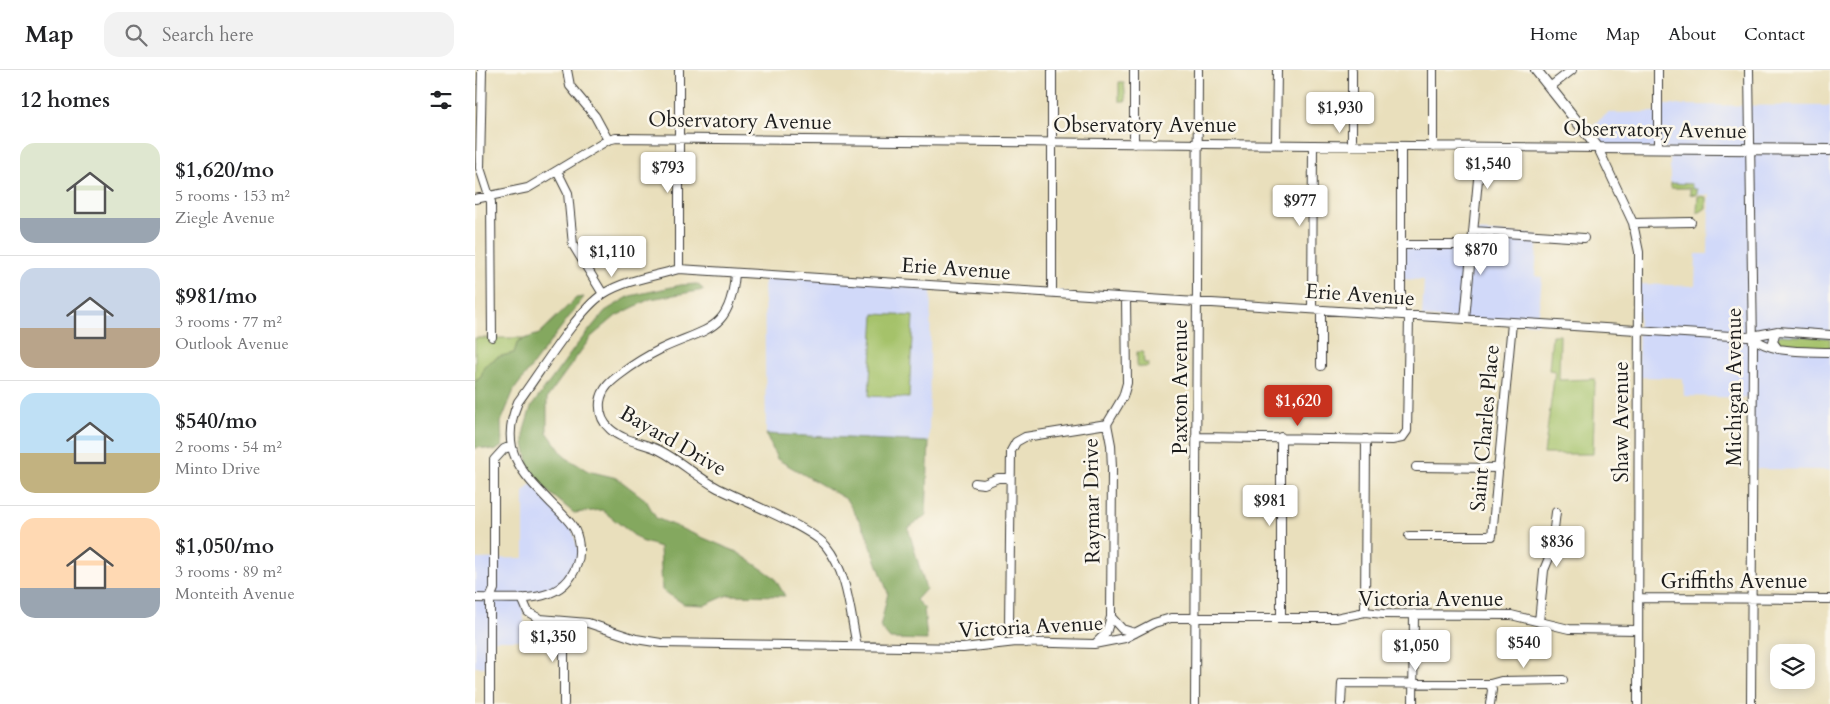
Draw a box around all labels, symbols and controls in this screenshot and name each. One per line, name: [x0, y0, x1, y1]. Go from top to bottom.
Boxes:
search box: [104, 12, 454, 57]
text: Map: [25, 18, 74, 51]
icon: search: [122, 21, 150, 49]
text: Search here: [162, 22, 254, 48]
text: Home: [1530, 22, 1578, 47]
text: Map: [1606, 22, 1640, 47]
text: About: [1668, 22, 1716, 47]
text: Contact: [1744, 22, 1805, 47]
text: 12 homes: [20, 86, 110, 115]
icon: filters: [427, 86, 455, 114]
pin: $1,930: [1299, 92, 1381, 134]
text: $1,930: [1317, 97, 1363, 119]
street label: Observatory Avenue: [648, 105, 832, 137]
street label: Observatory Avenue: [1053, 111, 1237, 140]
street label: Observatory Avenue: [1563, 114, 1747, 146]
pin: $1,540: [1447, 148, 1529, 190]
pin: $793: [638, 152, 698, 194]
text: $1,540: [1465, 153, 1511, 175]
text: $1,620/mo: [175, 156, 274, 185]
text: $793: [652, 157, 684, 179]
icon: home: [60, 163, 120, 223]
pin: $977: [1270, 184, 1330, 227]
text: 5 rooms · 153 m²: [175, 185, 290, 207]
text: $977: [1284, 190, 1316, 212]
text: Ziegle Avenue: [175, 207, 275, 229]
pin: $870: [1451, 234, 1511, 276]
pin: $1,110: [571, 236, 653, 278]
text: $870: [1465, 239, 1497, 261]
text: $1,110: [589, 241, 635, 263]
street label: Erie Avenue: [900, 251, 1012, 287]
street label: Erie Avenue: [1304, 277, 1416, 313]
text: $981/mo: [175, 282, 257, 311]
icon: home: [60, 288, 120, 348]
street label: Michigan Avenue: [1720, 307, 1749, 467]
text: 3 rooms · 77 m²: [175, 311, 282, 333]
street label: Paxton Avenue: [1166, 319, 1195, 455]
text: Outlook Avenue: [175, 333, 289, 355]
street label: Saint Charles Place: [1463, 343, 1507, 513]
street label: Shaw Avenue: [1607, 361, 1636, 483]
pin: $1,620: [1257, 384, 1339, 427]
text: $1,620: [1275, 390, 1321, 412]
street label: Bayard Drive: [614, 399, 732, 483]
text: $540/mo: [175, 407, 257, 436]
icon: home: [60, 413, 120, 473]
text: 2 rooms · 54 m²: [175, 436, 282, 458]
street label: Raymar Drive: [1076, 438, 1108, 564]
text: Minto Drive: [175, 458, 260, 480]
pin: $981: [1240, 484, 1300, 527]
text: $981: [1254, 490, 1286, 512]
pin: $836: [1527, 526, 1587, 568]
text: $836: [1541, 531, 1573, 553]
text: $1,050/mo: [175, 532, 274, 561]
icon: home: [60, 538, 120, 598]
text: 3 rooms · 89 m²: [175, 561, 282, 583]
street label: Griffiths Avenue: [1660, 567, 1808, 596]
text: Monteith Avenue: [175, 583, 295, 605]
street label: Victoria Avenue: [1358, 585, 1504, 614]
street label: Victoria Avenue: [958, 609, 1104, 645]
pin: $1,350: [512, 620, 594, 663]
text: $1,350: [530, 626, 576, 648]
pin: $540: [1494, 626, 1554, 669]
pin: $1,050: [1375, 630, 1457, 672]
text: $540: [1508, 632, 1540, 654]
text: $1,050: [1393, 635, 1439, 657]
map controls: [1770, 644, 1815, 689]
button: layers: [1770, 644, 1815, 689]

